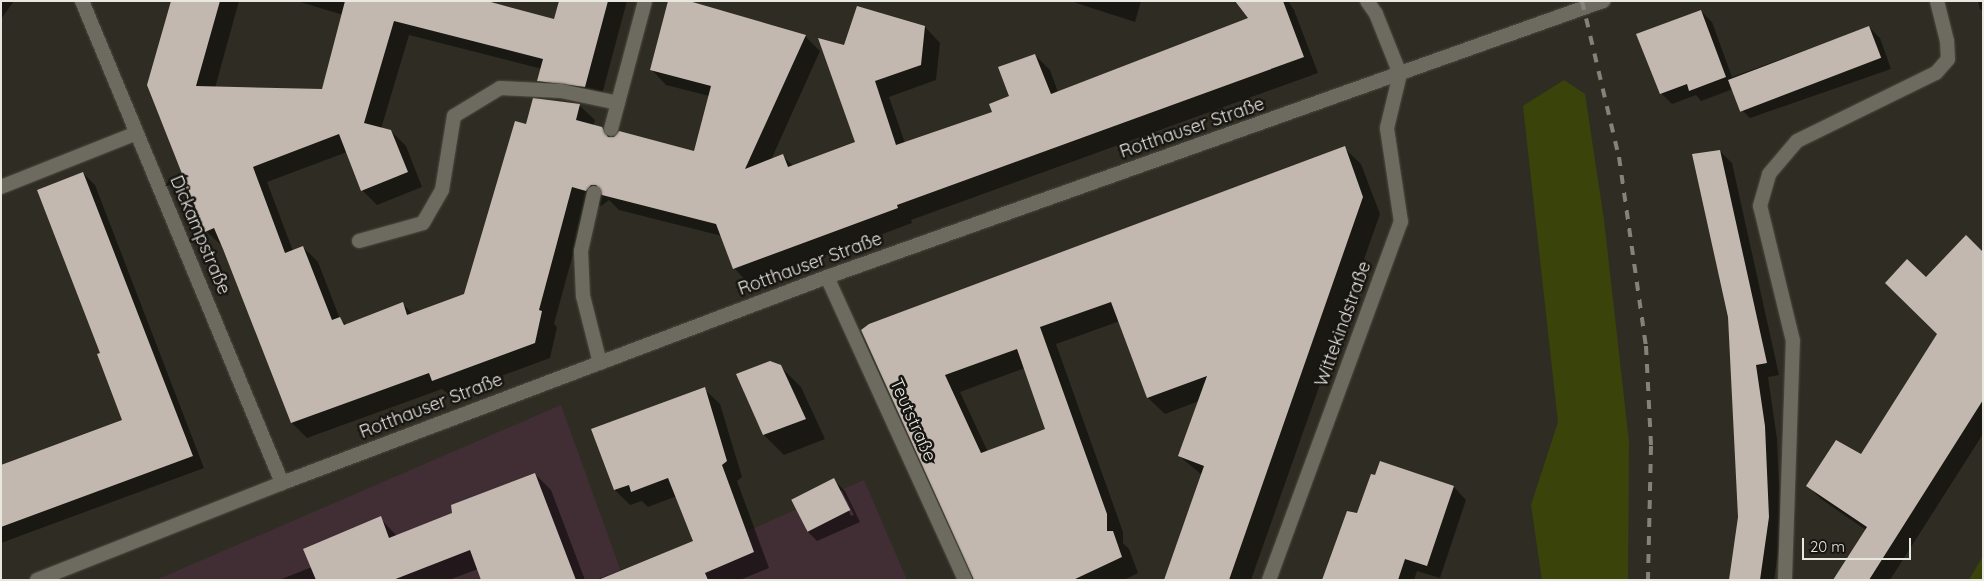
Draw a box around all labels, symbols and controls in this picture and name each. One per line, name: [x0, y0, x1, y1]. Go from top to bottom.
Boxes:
street label: Rotthauser Straße: [1117, 93, 1267, 163]
street label: Dickampstraße: [165, 172, 235, 298]
street label: Rotthauser Straße: [735, 228, 885, 300]
street label: Wittekindstraße: [1310, 258, 1376, 390]
street label: Rotthauser Straße: [356, 369, 506, 443]
street label: Teutstraße: [885, 375, 941, 465]
scale bar: [1804, 528, 1913, 560]
text: 20 m: [1810, 537, 1845, 556]

